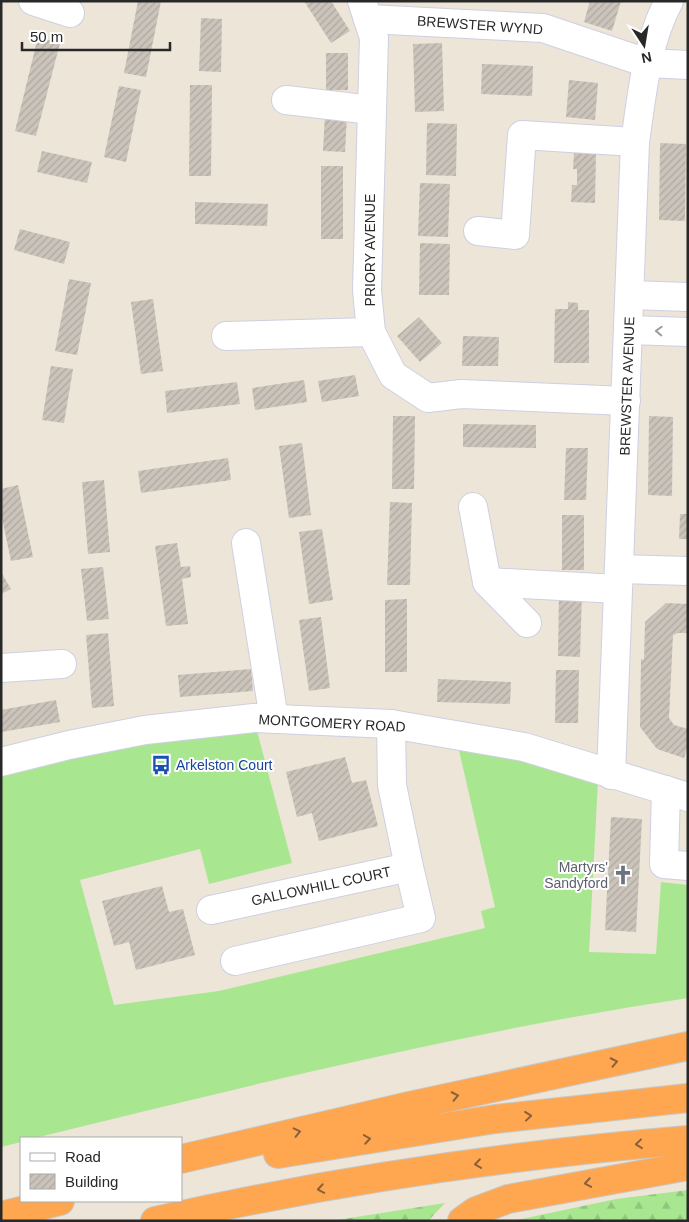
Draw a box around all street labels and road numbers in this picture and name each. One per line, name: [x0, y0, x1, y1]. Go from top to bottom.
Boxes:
street label: BREWSTER WYND: [417, 13, 543, 37]
street label: PRIORY AVENUE: [362, 194, 378, 306]
street label: BREWSTER AVENUE: [617, 316, 637, 456]
street label: MONTGOMERY ROAD: [258, 711, 406, 735]
street label: GALLOWHILL COURT: [250, 863, 393, 909]

